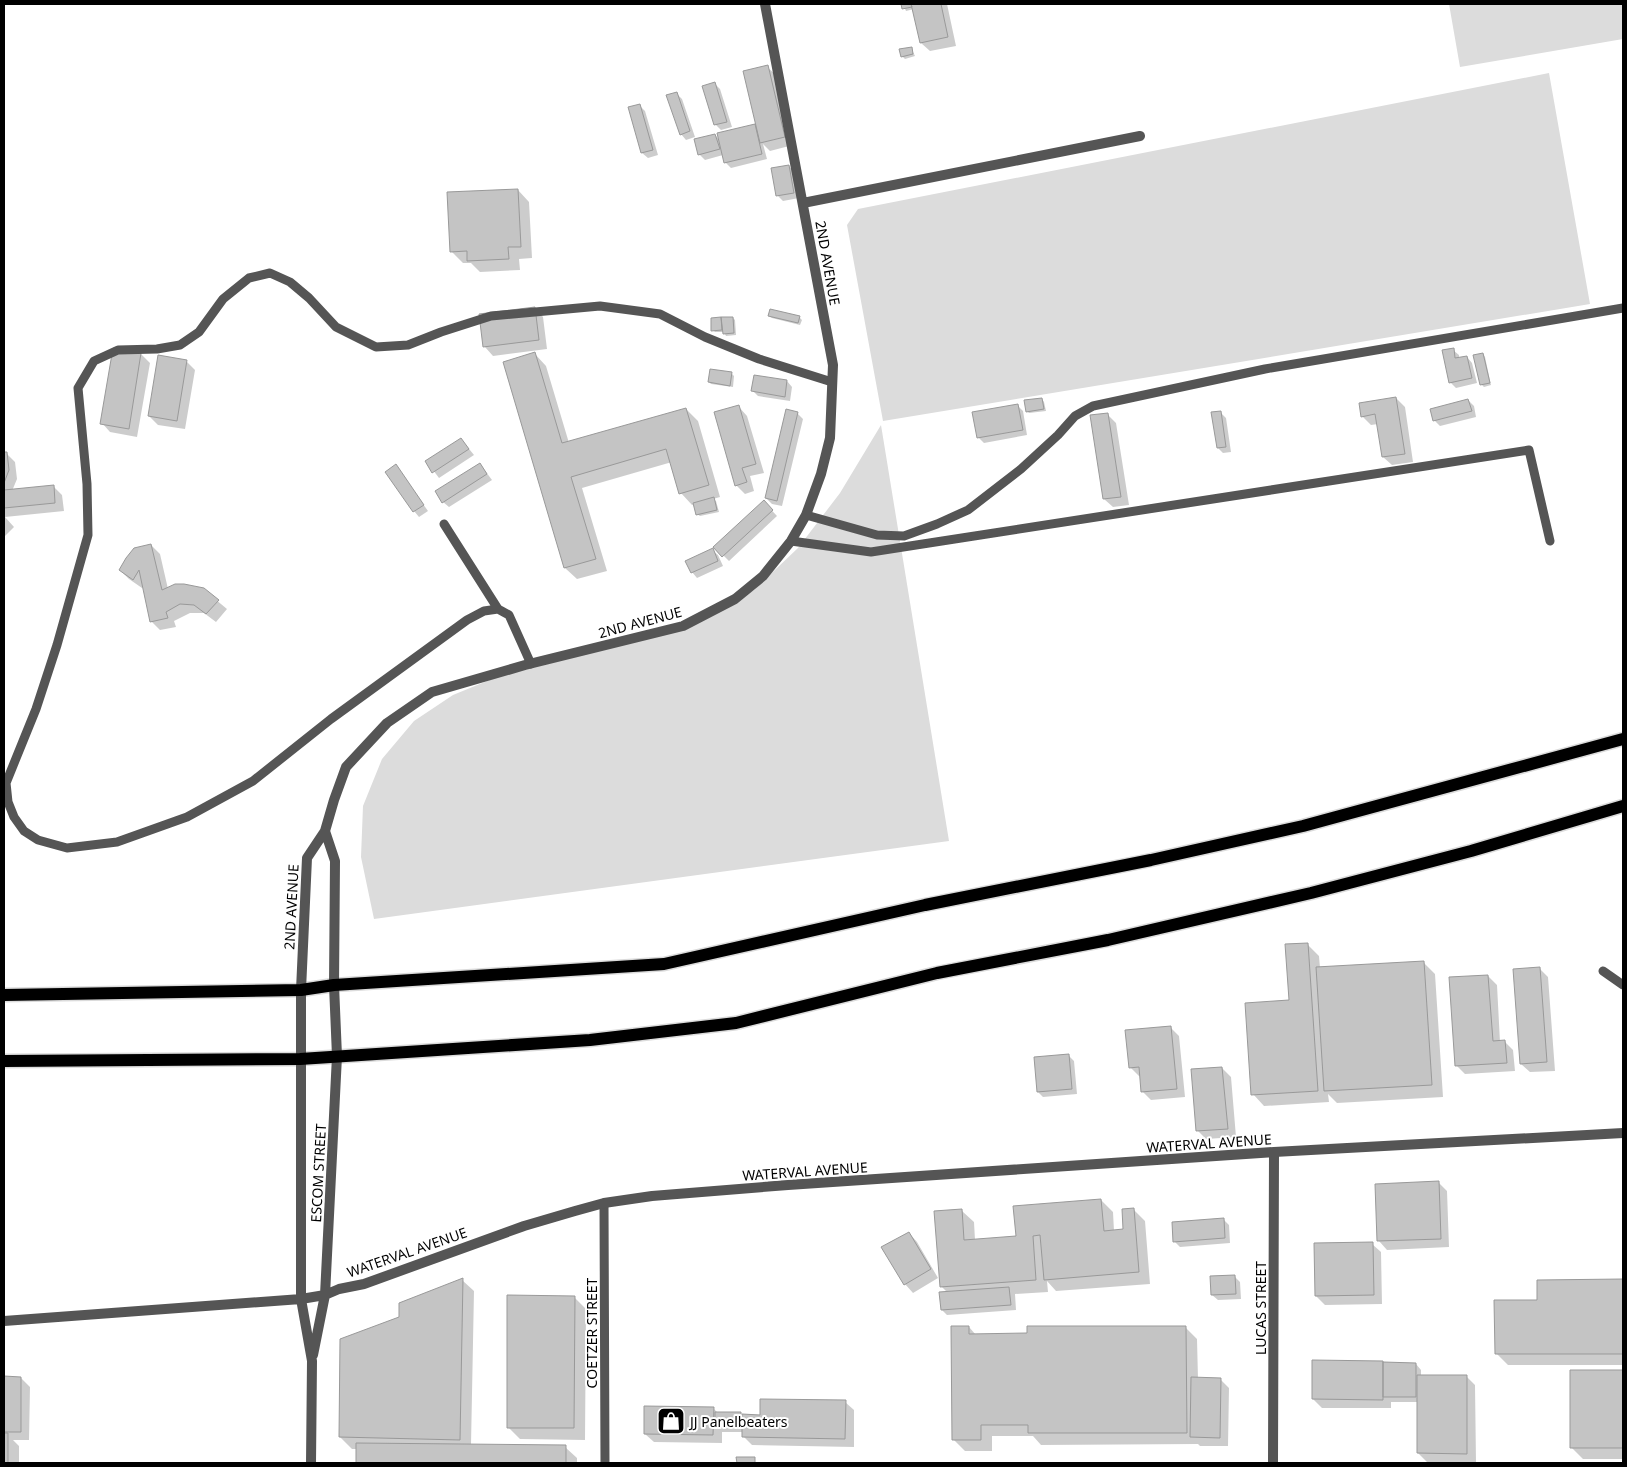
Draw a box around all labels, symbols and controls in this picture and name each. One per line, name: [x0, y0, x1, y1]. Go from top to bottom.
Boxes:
street label: 2ND AVENUE: [811, 219, 845, 307]
street label: 2ND AVENUE: [596, 602, 684, 642]
street label: 2ND AVENUE: [279, 864, 303, 950]
street label: ESCOM STREET: [306, 1123, 330, 1223]
street label: WATERVAL AVENUE: [1146, 1129, 1272, 1157]
street label: WATERVAL AVENUE: [742, 1157, 868, 1185]
street label: WATERVAL AVENUE: [344, 1223, 470, 1281]
street label: LUCAS STREET: [1251, 1261, 1270, 1355]
street label: COETZER STREET: [582, 1277, 601, 1388]
shop icon: JJ Panelbeaters: [656, 1406, 686, 1436]
place label: JJ Panelbeaters: [688, 1412, 788, 1431]

